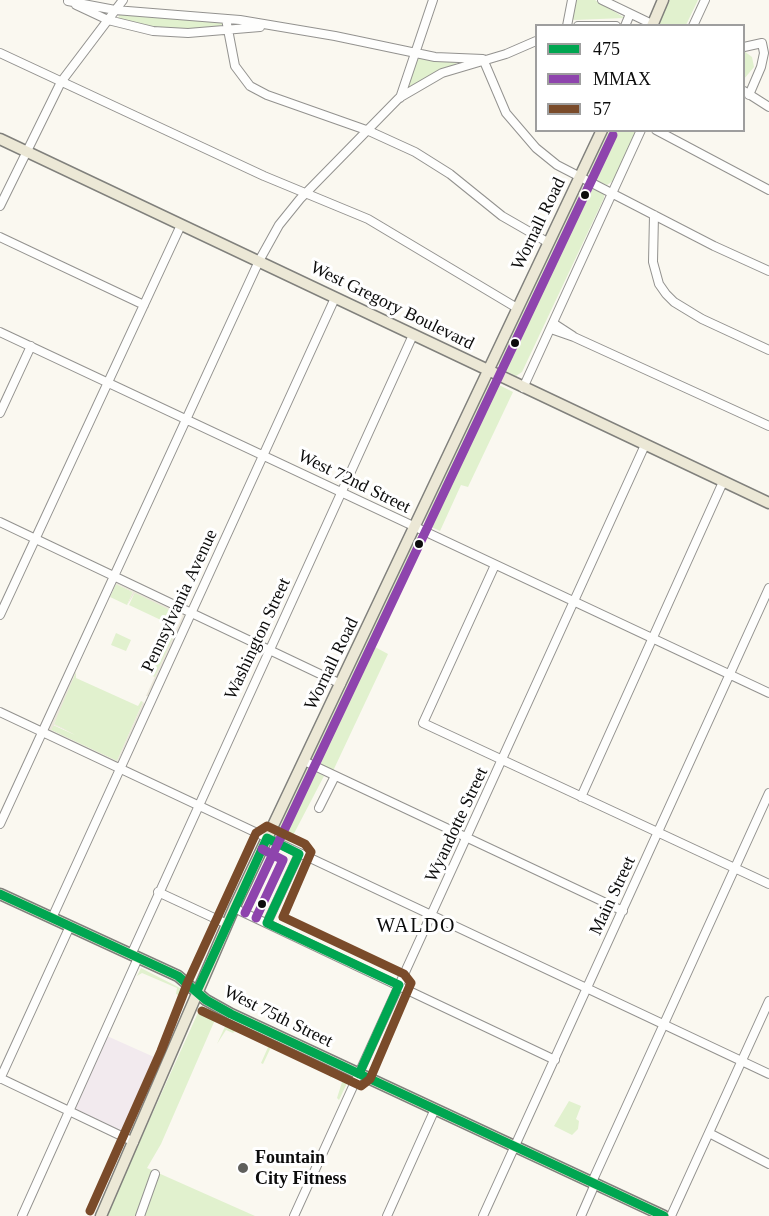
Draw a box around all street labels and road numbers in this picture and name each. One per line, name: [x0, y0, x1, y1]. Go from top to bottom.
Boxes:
street label: Wornall Road: [507, 174, 571, 274]
street label: West Gregory Boulevard: [307, 257, 477, 355]
street label: West 72nd Street: [294, 445, 414, 519]
street label: Pennsylvania Avenue: [137, 526, 223, 676]
street label: Washington Street: [220, 575, 296, 703]
street label: Wornall Road: [300, 614, 364, 714]
street label: Wyandotte Street: [421, 764, 493, 886]
street label: Main Street: [585, 853, 641, 939]
street label: West 75th Street: [220, 981, 336, 1053]

